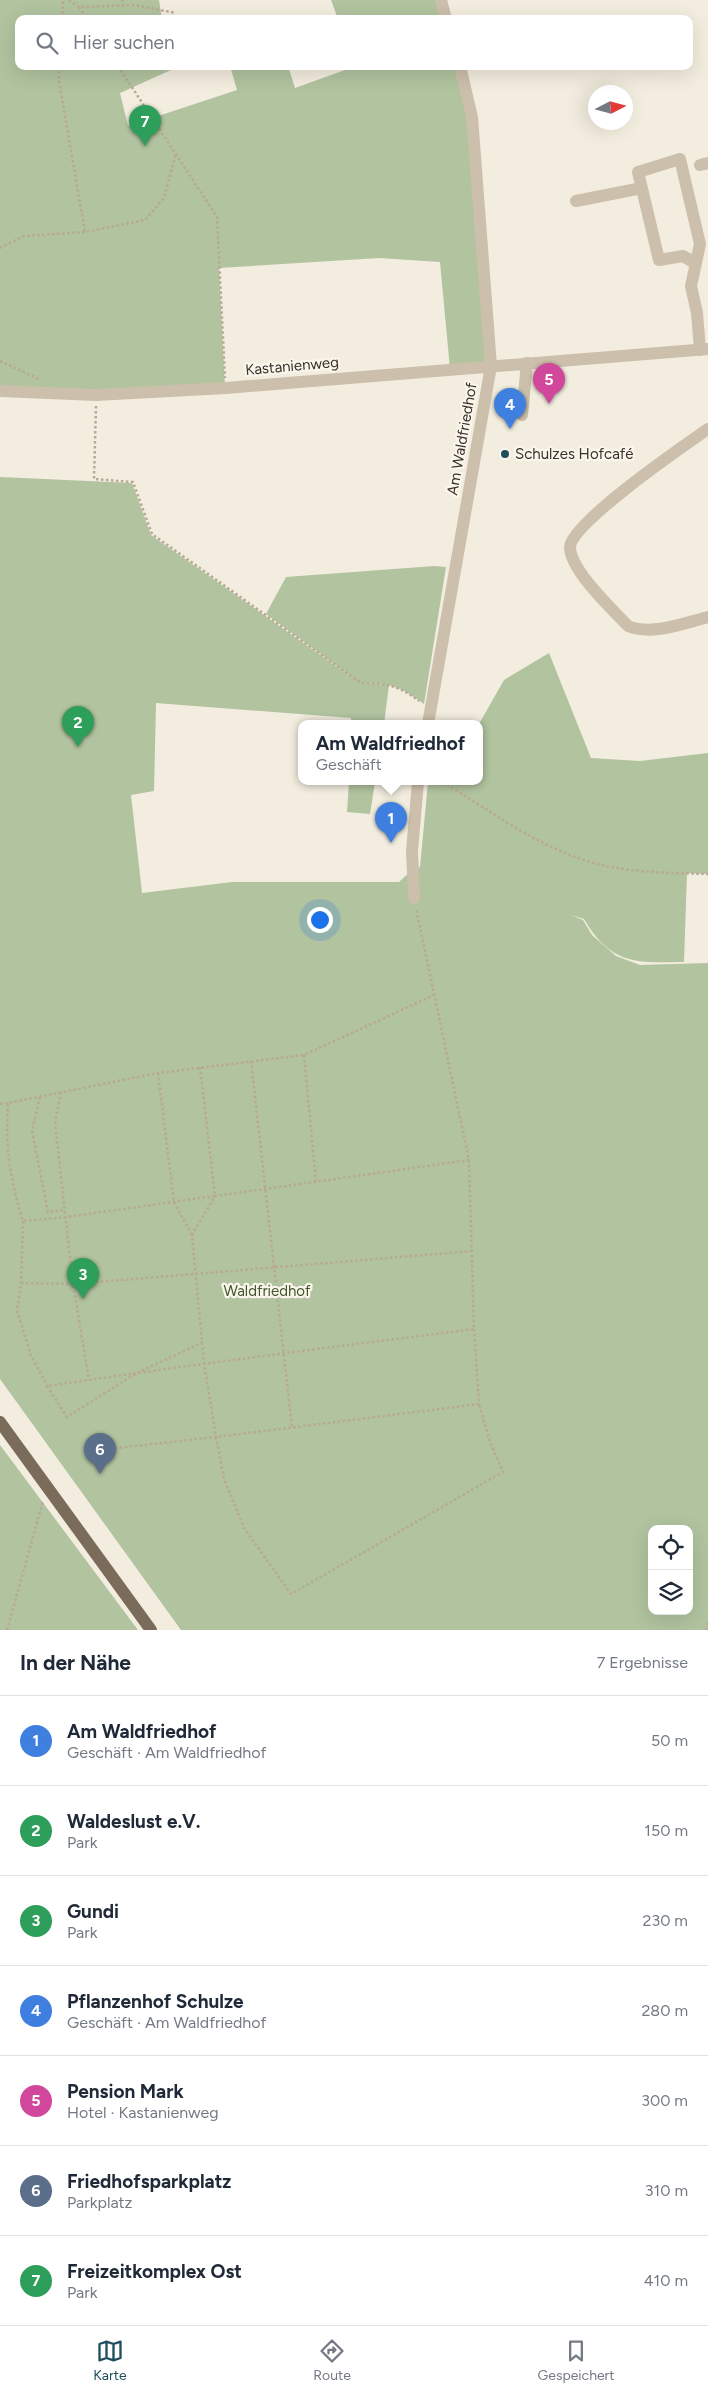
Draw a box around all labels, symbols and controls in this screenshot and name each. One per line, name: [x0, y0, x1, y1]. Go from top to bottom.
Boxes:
search box: [15, 15, 693, 70]
icon: search: [33, 29, 61, 57]
text: Hier suchen: [73, 31, 174, 54]
north arrow: [588, 85, 633, 130]
pin: 7: [129, 105, 161, 146]
street label: Kastanienweg: [244, 353, 340, 379]
pin: 5: [533, 363, 565, 404]
street label: Am Waldfriedhof: [443, 381, 481, 497]
pin: 4: [494, 388, 526, 429]
place label: Schulzes Hofcafé: [515, 445, 634, 463]
marker: Schulzes Hofcafé: [499, 448, 511, 460]
pin: 2: [62, 706, 94, 747]
popup: [298, 720, 483, 785]
text: Am Waldfriedhof: [316, 732, 465, 755]
text: Geschäft: [316, 755, 382, 774]
pin: 1: [375, 802, 407, 843]
your location: [307, 907, 333, 933]
pin: 3: [67, 1258, 99, 1299]
park label: Waldfriedhof: [223, 1282, 311, 1300]
pin: 6: [84, 1433, 116, 1474]
map controls: [648, 1525, 693, 1615]
button: locate: [648, 1525, 693, 1570]
button: layers: [648, 1570, 693, 1615]
text: In der Nähe: [20, 1650, 131, 1675]
text: 7 Ergebnisse: [597, 1653, 688, 1672]
text: Am Waldfriedhof: [67, 1720, 217, 1743]
text: 1: [33, 1731, 39, 1750]
text: 50 m: [651, 1731, 688, 1750]
text: Geschäft · Am Waldfriedhof: [67, 1743, 266, 1762]
text: Waldeslust e.V.: [67, 1810, 201, 1833]
text: 2: [31, 1821, 41, 1840]
text: 150 m: [644, 1821, 688, 1840]
text: Park: [67, 1833, 97, 1852]
text: Gundi: [67, 1900, 119, 1923]
text: 3: [32, 1911, 40, 1930]
text: 230 m: [643, 1911, 688, 1930]
text: Park: [67, 1923, 97, 1942]
text: Pflanzenhof Schulze: [67, 1990, 244, 2013]
text: 4: [31, 2001, 41, 2020]
text: 280 m: [641, 2001, 688, 2020]
text: Geschäft · Am Waldfriedhof: [67, 2013, 266, 2032]
text: Pension Mark: [67, 2080, 184, 2103]
text: 5: [31, 2091, 41, 2110]
text: 300 m: [641, 2091, 688, 2110]
text: Hotel · Kastanienweg: [67, 2103, 219, 2122]
text: Friedhofsparkplatz: [67, 2170, 231, 2193]
text: 6: [31, 2181, 41, 2200]
text: 310 m: [645, 2181, 688, 2200]
text: Parkplatz: [67, 2193, 132, 2212]
text: Freizeitkomplex Ost: [67, 2260, 242, 2283]
text: 7: [32, 2271, 40, 2290]
text: 410 m: [644, 2271, 688, 2290]
text: Park: [67, 2283, 97, 2302]
tab: Karte: [93, 2337, 127, 2384]
tab: Route: [313, 2337, 351, 2384]
tab: Gespeichert: [538, 2337, 615, 2384]

